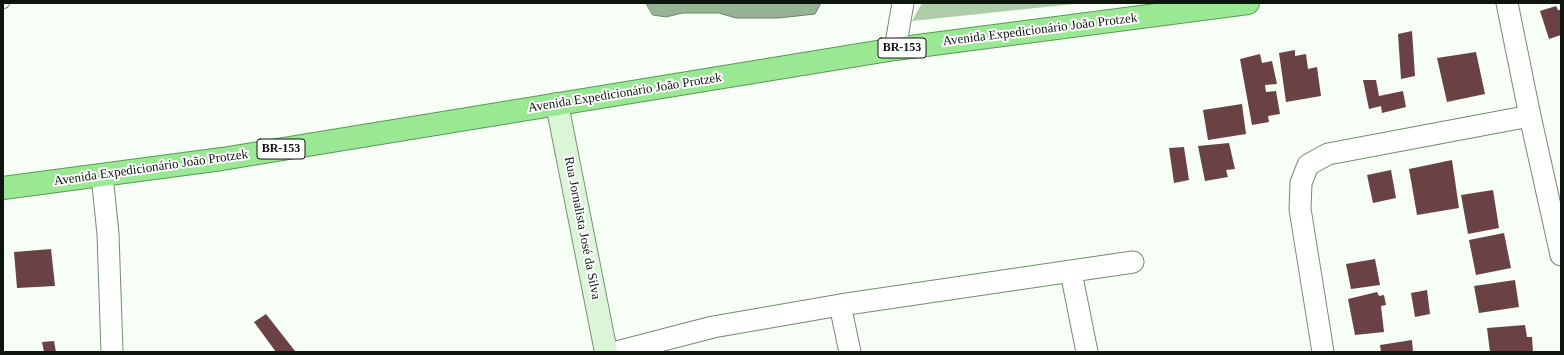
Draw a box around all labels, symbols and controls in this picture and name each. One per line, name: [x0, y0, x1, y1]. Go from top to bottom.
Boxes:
street label: Avenida Expedicionário João Protzek: [942, 10, 1138, 50]
road number: BR-153: [878, 38, 926, 58]
street label: Avenida Expedicionário João Protzek: [527, 70, 723, 116]
road number: BR-153: [257, 139, 305, 159]
street label: Avenida Expedicionário João Protzek: [53, 147, 249, 189]
street label: Rua Jornalista José da Silva: [560, 155, 604, 301]

